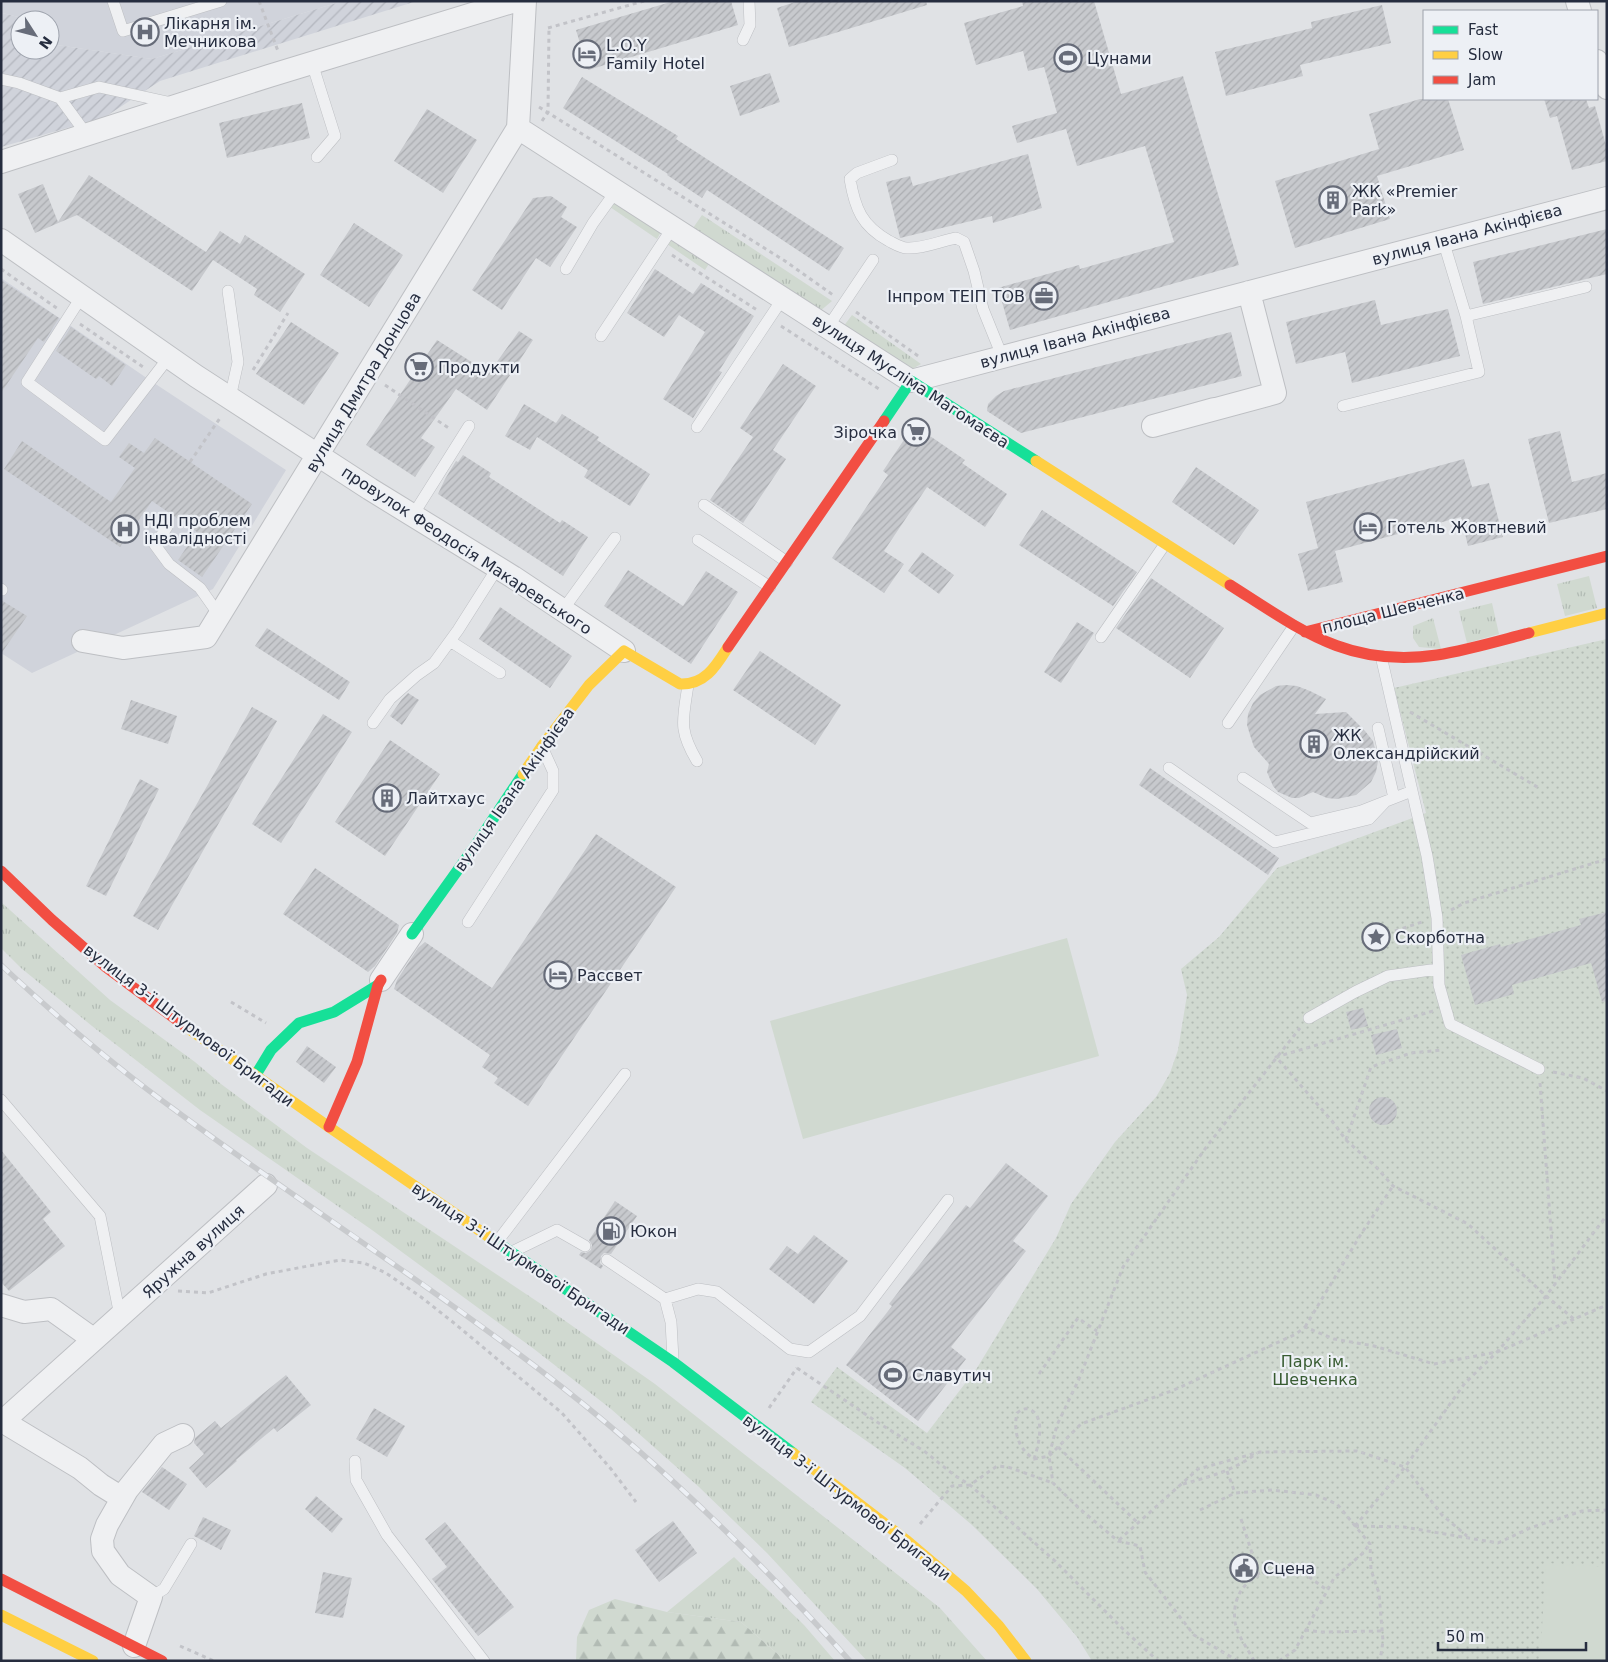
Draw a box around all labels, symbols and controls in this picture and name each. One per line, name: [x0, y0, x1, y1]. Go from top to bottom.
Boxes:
north arrow: [10, 10, 60, 60]
legend: [1423, 10, 1598, 100]
place label: Лікарня ім. Мечникова: [164, 14, 257, 51]
hospital icon: Лікарня ім. Мечникова: [130, 17, 160, 47]
text: Fast: [1468, 21, 1498, 39]
text: N: [36, 33, 55, 52]
place label: L.O.Y Family Hotel: [606, 36, 705, 73]
hotel icon: L.O.Y Family Hotel: [572, 39, 602, 69]
sports icon: Цунами: [1053, 43, 1083, 73]
text: Slow: [1468, 46, 1503, 64]
place label: Цунами: [1087, 49, 1152, 68]
text: Jam: [1467, 71, 1496, 89]
place label: ЖК «Premier Park»: [1352, 182, 1458, 219]
building icon: ЖК «Premier Park»: [1318, 185, 1348, 215]
street label: вулиця Івана Акінфієва: [1370, 200, 1564, 269]
office icon: Інпром ТЕІП ТОВ: [1029, 281, 1059, 311]
place label: Інпром ТЕІП ТОВ: [887, 287, 1025, 306]
street label: вулиця Дмитра Донцова: [302, 289, 425, 476]
street label: вулиця Івана Акінфієва: [978, 303, 1172, 372]
street label: вулиця Мусліма Магомаєва: [809, 311, 1013, 452]
supermarket icon: Продукти: [404, 352, 434, 382]
place label: Продукти: [438, 358, 520, 377]
supermarket icon: Зірочка: [901, 417, 931, 447]
place label: Зірочка: [833, 423, 897, 442]
street label: провулок Феодосія Макаревського: [338, 462, 595, 639]
place label: НДІ проблем інвалідності: [144, 511, 251, 548]
hotel icon: Готель Жовтневий: [1353, 512, 1383, 542]
hospital icon: НДІ проблем інвалідності: [110, 514, 140, 544]
place label: Готель Жовтневий: [1387, 518, 1547, 537]
street label: площа Шевченка: [1320, 584, 1466, 637]
street label: вулиця Івана Акінфієва: [450, 704, 578, 875]
place label: ЖК Олександрійский: [1333, 726, 1480, 763]
building icon: ЖК Олександрійский: [1299, 729, 1329, 759]
building icon: Лайтхаус: [372, 783, 402, 813]
place label: Лайтхаус: [406, 789, 485, 808]
place icon: Скорботна: [1361, 922, 1391, 952]
place label: Скорботна: [1395, 928, 1485, 947]
street label: вулиця 3-ї Штурмової Бригади: [80, 940, 298, 1111]
hotel icon: Рассвет: [543, 960, 573, 990]
place label: Рассвет: [577, 966, 643, 985]
street label: вулиця 3-ї Штурмової Бригади: [408, 1178, 633, 1339]
street label: Яружна вулиця: [138, 1201, 248, 1302]
fuel station icon: Юкон: [596, 1216, 626, 1246]
place label: Юкон: [630, 1222, 677, 1241]
park label: Парк iм. Шевченка: [1272, 1352, 1358, 1389]
sports icon: Славутич: [878, 1360, 908, 1390]
place label: Славутич: [912, 1366, 991, 1385]
street label: вулиця 3-ї Штурмової Бригади: [739, 1410, 954, 1584]
public building icon: Сцена: [1229, 1553, 1259, 1583]
place label: Сцена: [1263, 1559, 1315, 1578]
scale bar: [1438, 1620, 1586, 1652]
text: 50 m: [1446, 1628, 1484, 1646]

